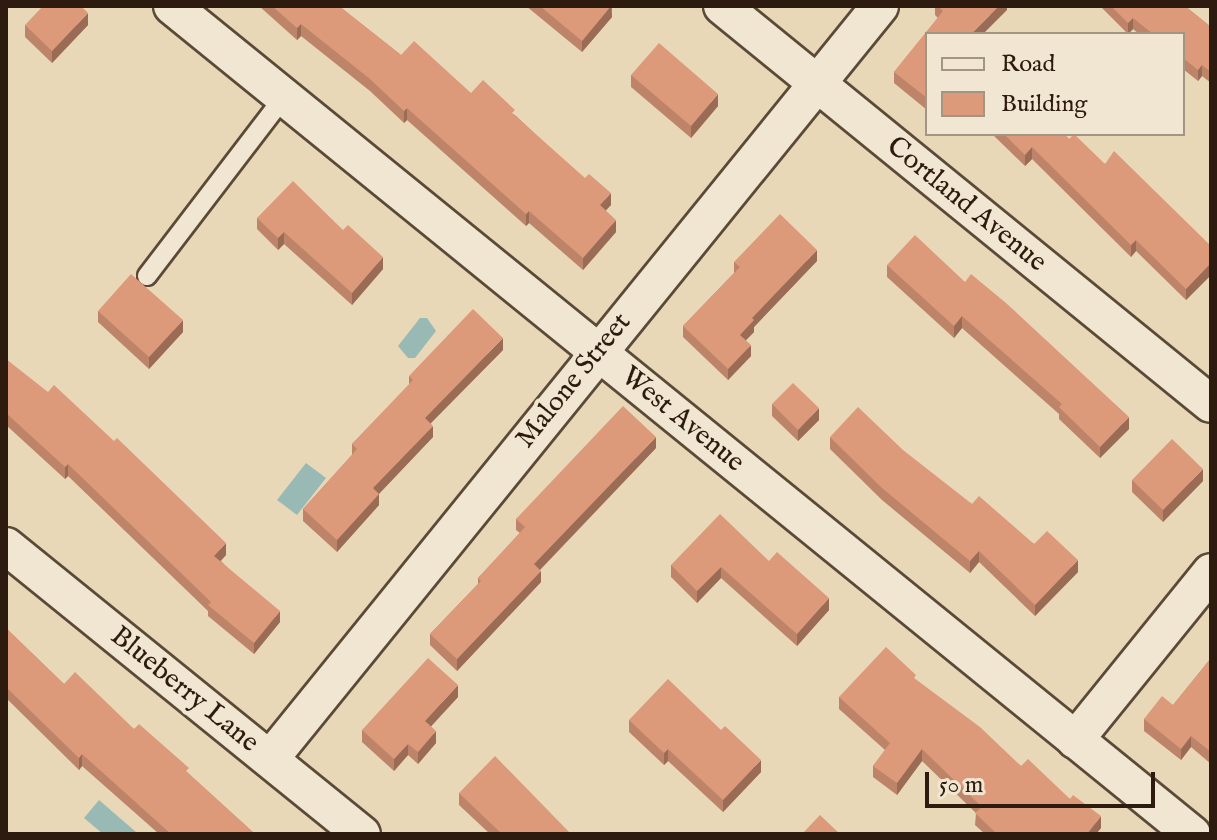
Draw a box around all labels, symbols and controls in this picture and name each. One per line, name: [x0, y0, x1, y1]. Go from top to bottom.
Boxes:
legend: [925, 32, 1185, 136]
text: Road: [1001, 49, 1055, 80]
text: Building: [1001, 89, 1087, 120]
street label: Cortland Avenue: [879, 130, 1053, 280]
street label: Malone Street: [509, 307, 639, 455]
street label: West Avenue: [613, 360, 751, 480]
street label: Blueberry Lane: [103, 620, 265, 760]
scale bar: [929, 756, 1159, 806]
text: 50 m: [939, 770, 983, 801]

